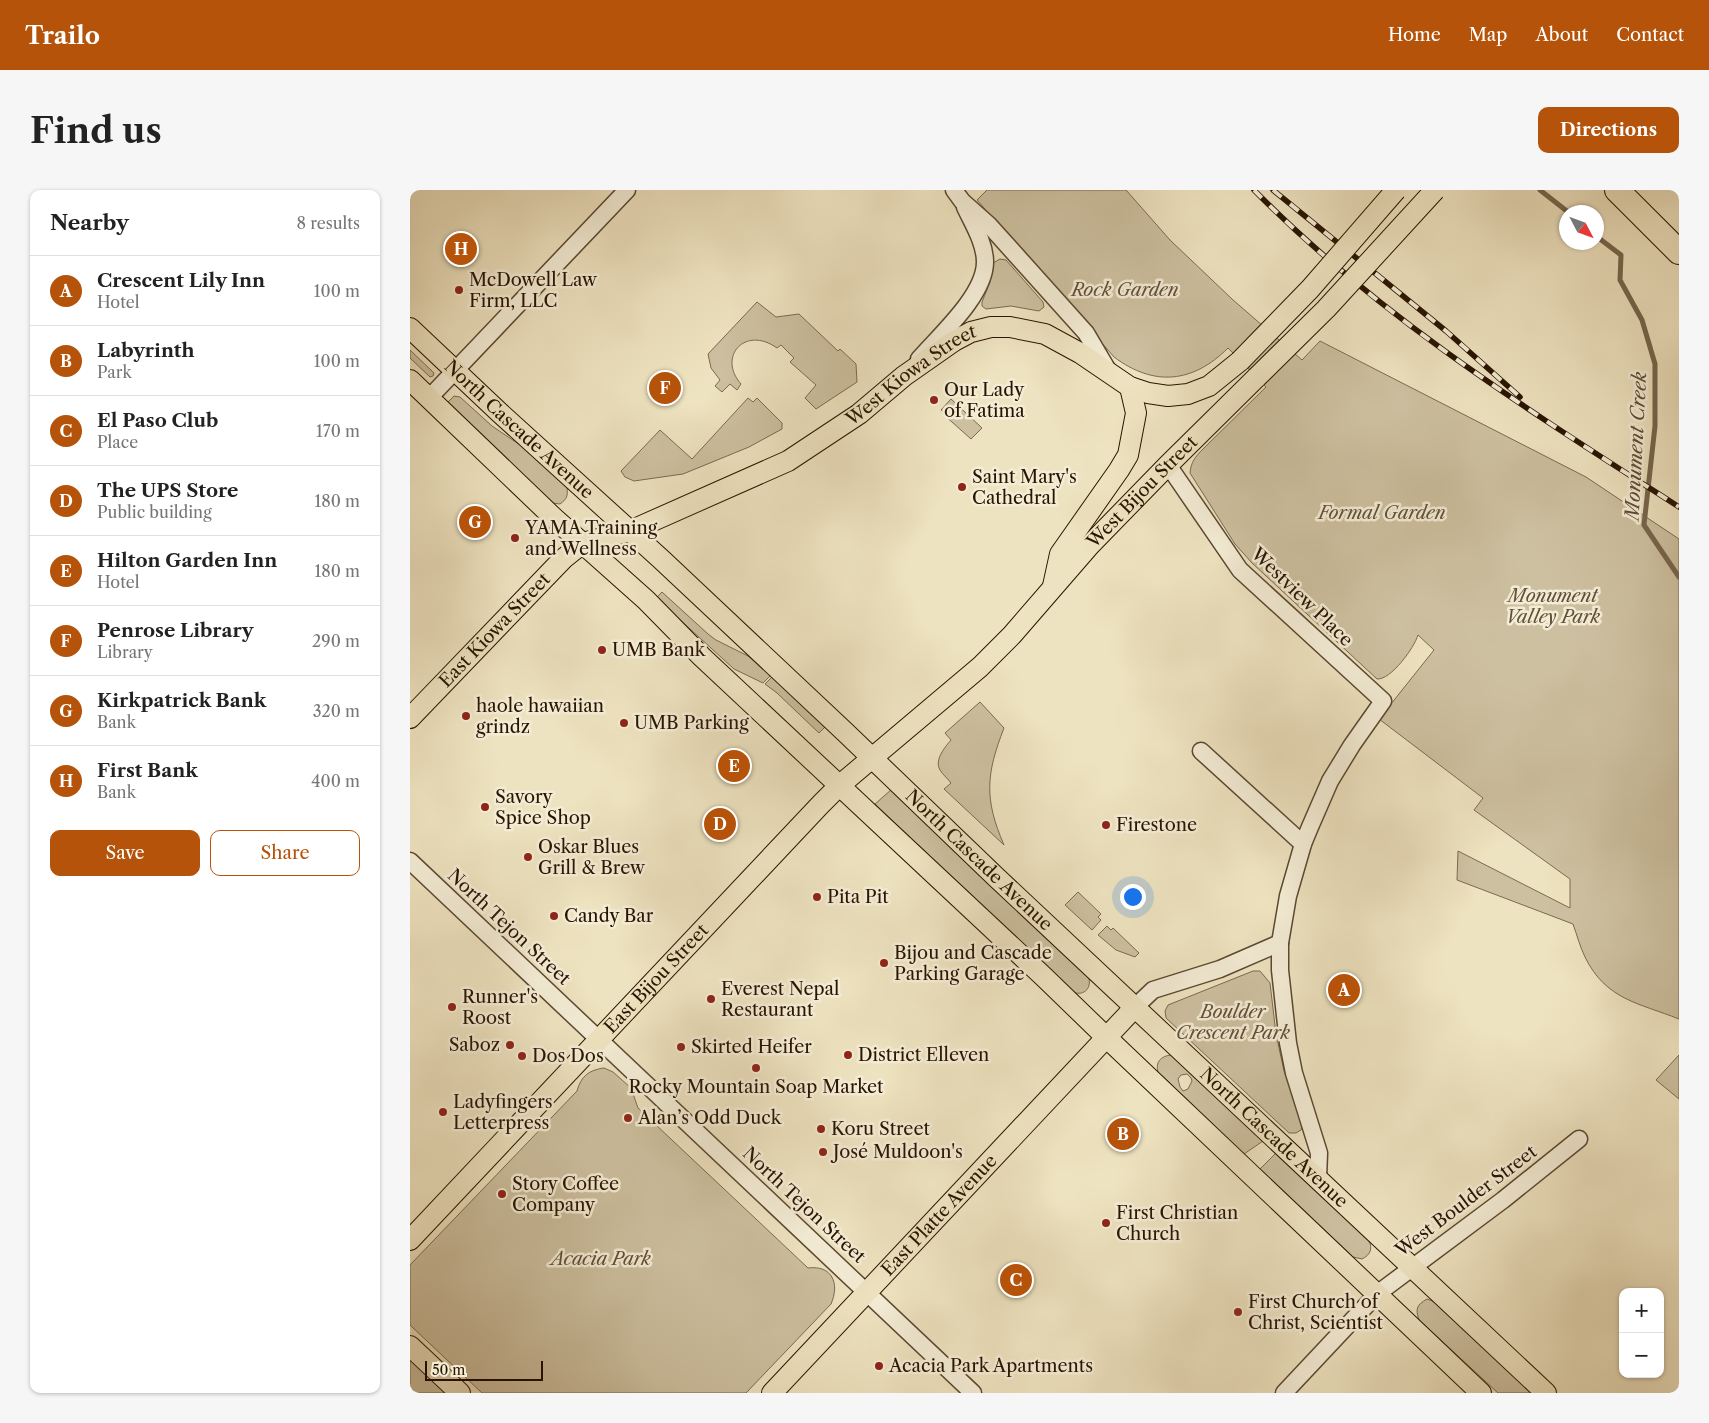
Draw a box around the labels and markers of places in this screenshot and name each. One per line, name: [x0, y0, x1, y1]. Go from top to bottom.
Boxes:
pin: H: [445, 230, 477, 268]
place label: McDowell Law Firm, LLC: [469, 269, 598, 312]
marker: McDowell Law Firm, LLC: [453, 284, 465, 296]
pin: F: [649, 369, 681, 407]
place label: Our Lady of Fatima: [944, 379, 1025, 422]
marker: Our Lady of Fatima: [928, 394, 940, 406]
place label: Saint Mary's Cathedral: [972, 466, 1077, 509]
marker: Saint Mary's Cathedral: [956, 481, 968, 493]
pin: G: [459, 503, 491, 541]
place label: YAMA Training and Wellness: [524, 517, 658, 560]
marker: YAMA Training and Wellness: [509, 532, 521, 544]
place label: UMB Bank: [612, 639, 707, 661]
marker: UMB Bank: [596, 644, 608, 656]
place label: haole hawaiian grindz: [476, 695, 604, 738]
marker: haole hawaiian grindz: [460, 710, 472, 722]
place label: UMB Parking: [634, 712, 749, 734]
marker: UMB Parking: [618, 717, 630, 729]
pin: E: [718, 747, 750, 785]
place label: Savory Spice Shop: [495, 786, 591, 829]
marker: Savory Spice Shop: [479, 801, 491, 813]
pin: D: [704, 805, 736, 843]
place label: Firestone: [1116, 814, 1197, 836]
marker: Firestone: [1100, 819, 1112, 831]
place label: Oskar Blues Grill & Brew: [538, 836, 646, 879]
marker: Oskar Blues Grill & Brew: [522, 851, 534, 863]
place label: Pita Pit: [827, 886, 889, 908]
marker: Pita Pit: [811, 891, 823, 903]
place label: Candy Bar: [564, 905, 654, 927]
marker: Candy Bar: [548, 910, 560, 922]
place label: Bijou and Cascade Parking Garage: [894, 942, 1052, 985]
marker: Bijou and Cascade Parking Garage: [878, 957, 890, 969]
pin: A: [1328, 971, 1360, 1009]
place label: Everest Nepal Restaurant: [721, 978, 839, 1021]
place label: Runner's Roost: [462, 986, 538, 1029]
marker: Everest Nepal Restaurant: [705, 993, 717, 1005]
marker: Runner's Roost: [446, 1001, 458, 1013]
place label: Saboz: [449, 1034, 500, 1056]
place label: Skirted Heifer: [691, 1036, 812, 1058]
marker: Saboz: [504, 1039, 516, 1051]
marker: Skirted Heifer: [675, 1041, 687, 1053]
place label: District Elleven: [858, 1044, 989, 1066]
place label: Dos Dos: [532, 1045, 604, 1067]
marker: District Elleven: [842, 1049, 854, 1061]
marker: Dos Dos: [516, 1050, 528, 1062]
marker: Rocky Mountain Soap Market: [750, 1062, 762, 1074]
place label: Rocky Mountain Soap Market: [629, 1076, 884, 1098]
place label: Ladyfingers Letterpress: [453, 1091, 553, 1134]
marker: Ladyfingers Letterpress: [437, 1106, 449, 1118]
place label: Alan’s Odd Duck: [637, 1107, 783, 1129]
marker: Alan’s Odd Duck: [622, 1112, 634, 1124]
pin: B: [1107, 1115, 1139, 1153]
place label: Koru Street: [831, 1118, 931, 1140]
marker: Koru Street: [815, 1123, 827, 1135]
place label: José Muldoon's: [830, 1141, 963, 1163]
marker: José Muldoon's: [817, 1146, 829, 1158]
place label: Story Coffee Company: [512, 1173, 619, 1216]
marker: Story Coffee Company: [496, 1188, 508, 1200]
place label: First Christian Church: [1116, 1202, 1238, 1245]
marker: First Christian Church: [1100, 1217, 1112, 1229]
pin: C: [1000, 1261, 1032, 1299]
place label: First Church of Christ, Scientist: [1248, 1291, 1383, 1334]
marker: First Church of Christ, Scientist: [1232, 1306, 1244, 1318]
place label: Acacia Park Apartments: [888, 1355, 1093, 1377]
marker: Acacia Park Apartments: [873, 1360, 885, 1372]

